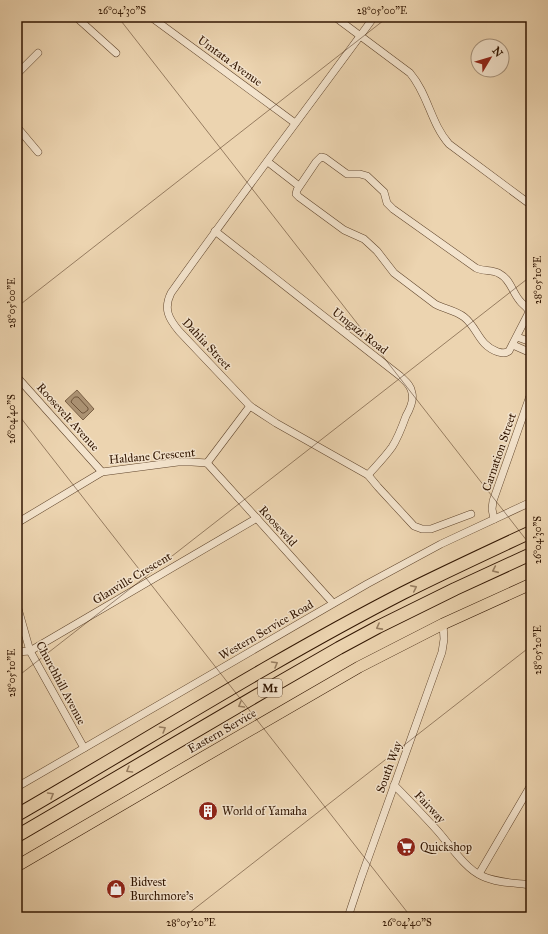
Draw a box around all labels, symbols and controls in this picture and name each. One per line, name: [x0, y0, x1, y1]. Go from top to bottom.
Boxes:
text: 26°04'30"S: [98, 5, 146, 17]
text: 28°05'00"E: [357, 5, 407, 17]
street label: Umtata Avenue: [195, 33, 265, 89]
north arrow: [470, 38, 510, 78]
text: N: [489, 44, 506, 60]
text: 28°05'10"E: [532, 256, 544, 304]
text: 28°05'00"E: [6, 278, 18, 328]
street label: Umgazi Road: [329, 305, 391, 358]
street label: Dahlia Street: [180, 315, 235, 373]
street label: Roosevelt Avenue: [34, 380, 102, 454]
text: 26°04'40"S: [6, 394, 18, 444]
street label: Carnation Street: [479, 410, 519, 493]
street label: Haldane Crescent: [108, 445, 196, 467]
street label: Rooseveld: [256, 503, 300, 549]
text: 26°04'30"S: [532, 516, 544, 564]
street label: Glanville Crescent: [90, 549, 174, 607]
one-way arrow: [492, 565, 500, 573]
one-way arrow: [409, 585, 417, 593]
street label: Western Service Road: [216, 597, 316, 663]
one-way arrow: [376, 622, 383, 630]
text: 28°05'20"E: [532, 625, 544, 675]
street label: Churchhill Avenue: [33, 639, 89, 727]
text: 28°05'10"E: [6, 649, 18, 697]
one-way arrow: [271, 661, 278, 668]
road number: M1: [258, 679, 282, 697]
one-way arrow: [238, 700, 245, 707]
street label: Eastern Service: [185, 706, 259, 756]
one-way arrow: [159, 727, 166, 734]
street label: South Way: [373, 739, 405, 795]
one-way arrow: [126, 766, 133, 773]
street label: Fairway: [412, 788, 449, 826]
one-way arrow: [47, 793, 54, 800]
building icon: World of Yamaha: [197, 800, 219, 822]
place label: World of Yamaha: [222, 804, 308, 818]
supermarket icon: Quickshop: [395, 836, 417, 858]
place label: Quickshop: [420, 840, 472, 854]
place label: Bidvest Burchmore's: [130, 875, 193, 903]
shop icon: Bidvest Burchmore's: [105, 878, 127, 900]
text: 28°05'20"E: [166, 917, 216, 929]
text: 26°04'40"S: [382, 917, 432, 929]

